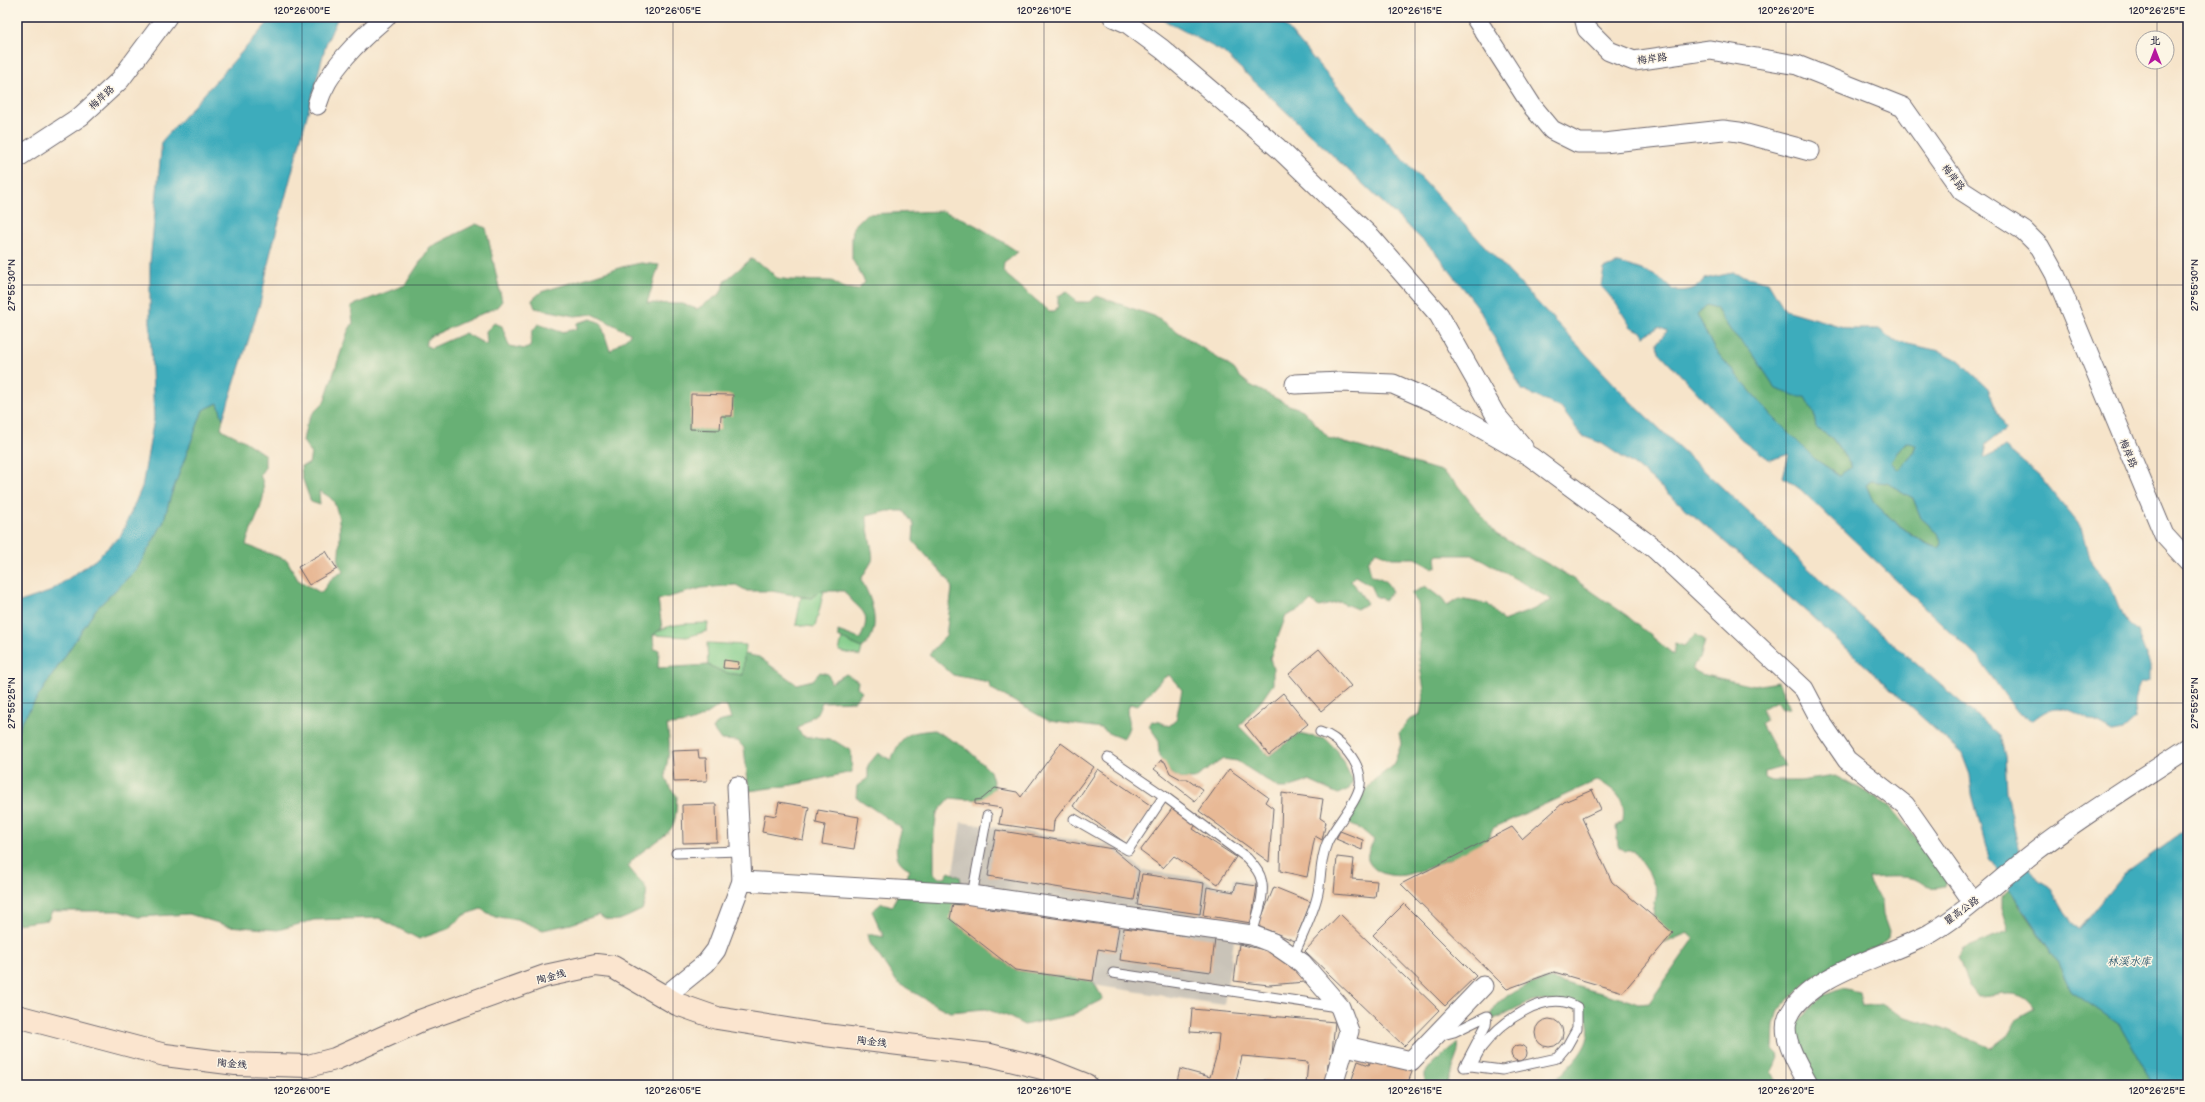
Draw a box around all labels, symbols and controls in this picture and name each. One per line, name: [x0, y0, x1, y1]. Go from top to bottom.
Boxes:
text: 120°26'00"E: [274, 5, 331, 17]
text: 120°26'05"E: [645, 5, 702, 17]
text: 120°26'10"E: [1017, 5, 1072, 17]
text: 120°26'15"E: [1388, 5, 1443, 17]
text: 120°26'20"E: [1758, 5, 1815, 17]
text: 120°26'25"E: [2129, 5, 2186, 17]
north arrow: [2135, 30, 2175, 70]
text: 北: [2150, 34, 2161, 47]
street label: 梅岸路: [1637, 51, 1668, 67]
street label: 梅岸路: [87, 83, 117, 112]
street label: 梅岸路: [1939, 162, 1967, 193]
text: 27°55'30"N: [6, 259, 18, 311]
text: 27°55'30"N: [2189, 259, 2201, 311]
street label: 梅岸路: [2117, 437, 2139, 470]
text: 27°55'25"N: [6, 677, 18, 729]
text: 27°55'25"N: [2189, 677, 2201, 729]
street label: 瞿高公路: [1942, 894, 1981, 927]
water label: 林溪水库: [2107, 955, 2152, 968]
street label: 陶金线: [535, 967, 567, 987]
street label: 陶金线: [856, 1034, 887, 1050]
street label: 陶金线: [216, 1057, 247, 1071]
text: 120°26'00"E: [274, 1085, 331, 1097]
text: 120°26'05"E: [645, 1085, 702, 1097]
text: 120°26'10"E: [1017, 1085, 1072, 1097]
text: 120°26'15"E: [1388, 1085, 1443, 1097]
text: 120°26'20"E: [1758, 1085, 1815, 1097]
text: 120°26'25"E: [2129, 1085, 2186, 1097]

